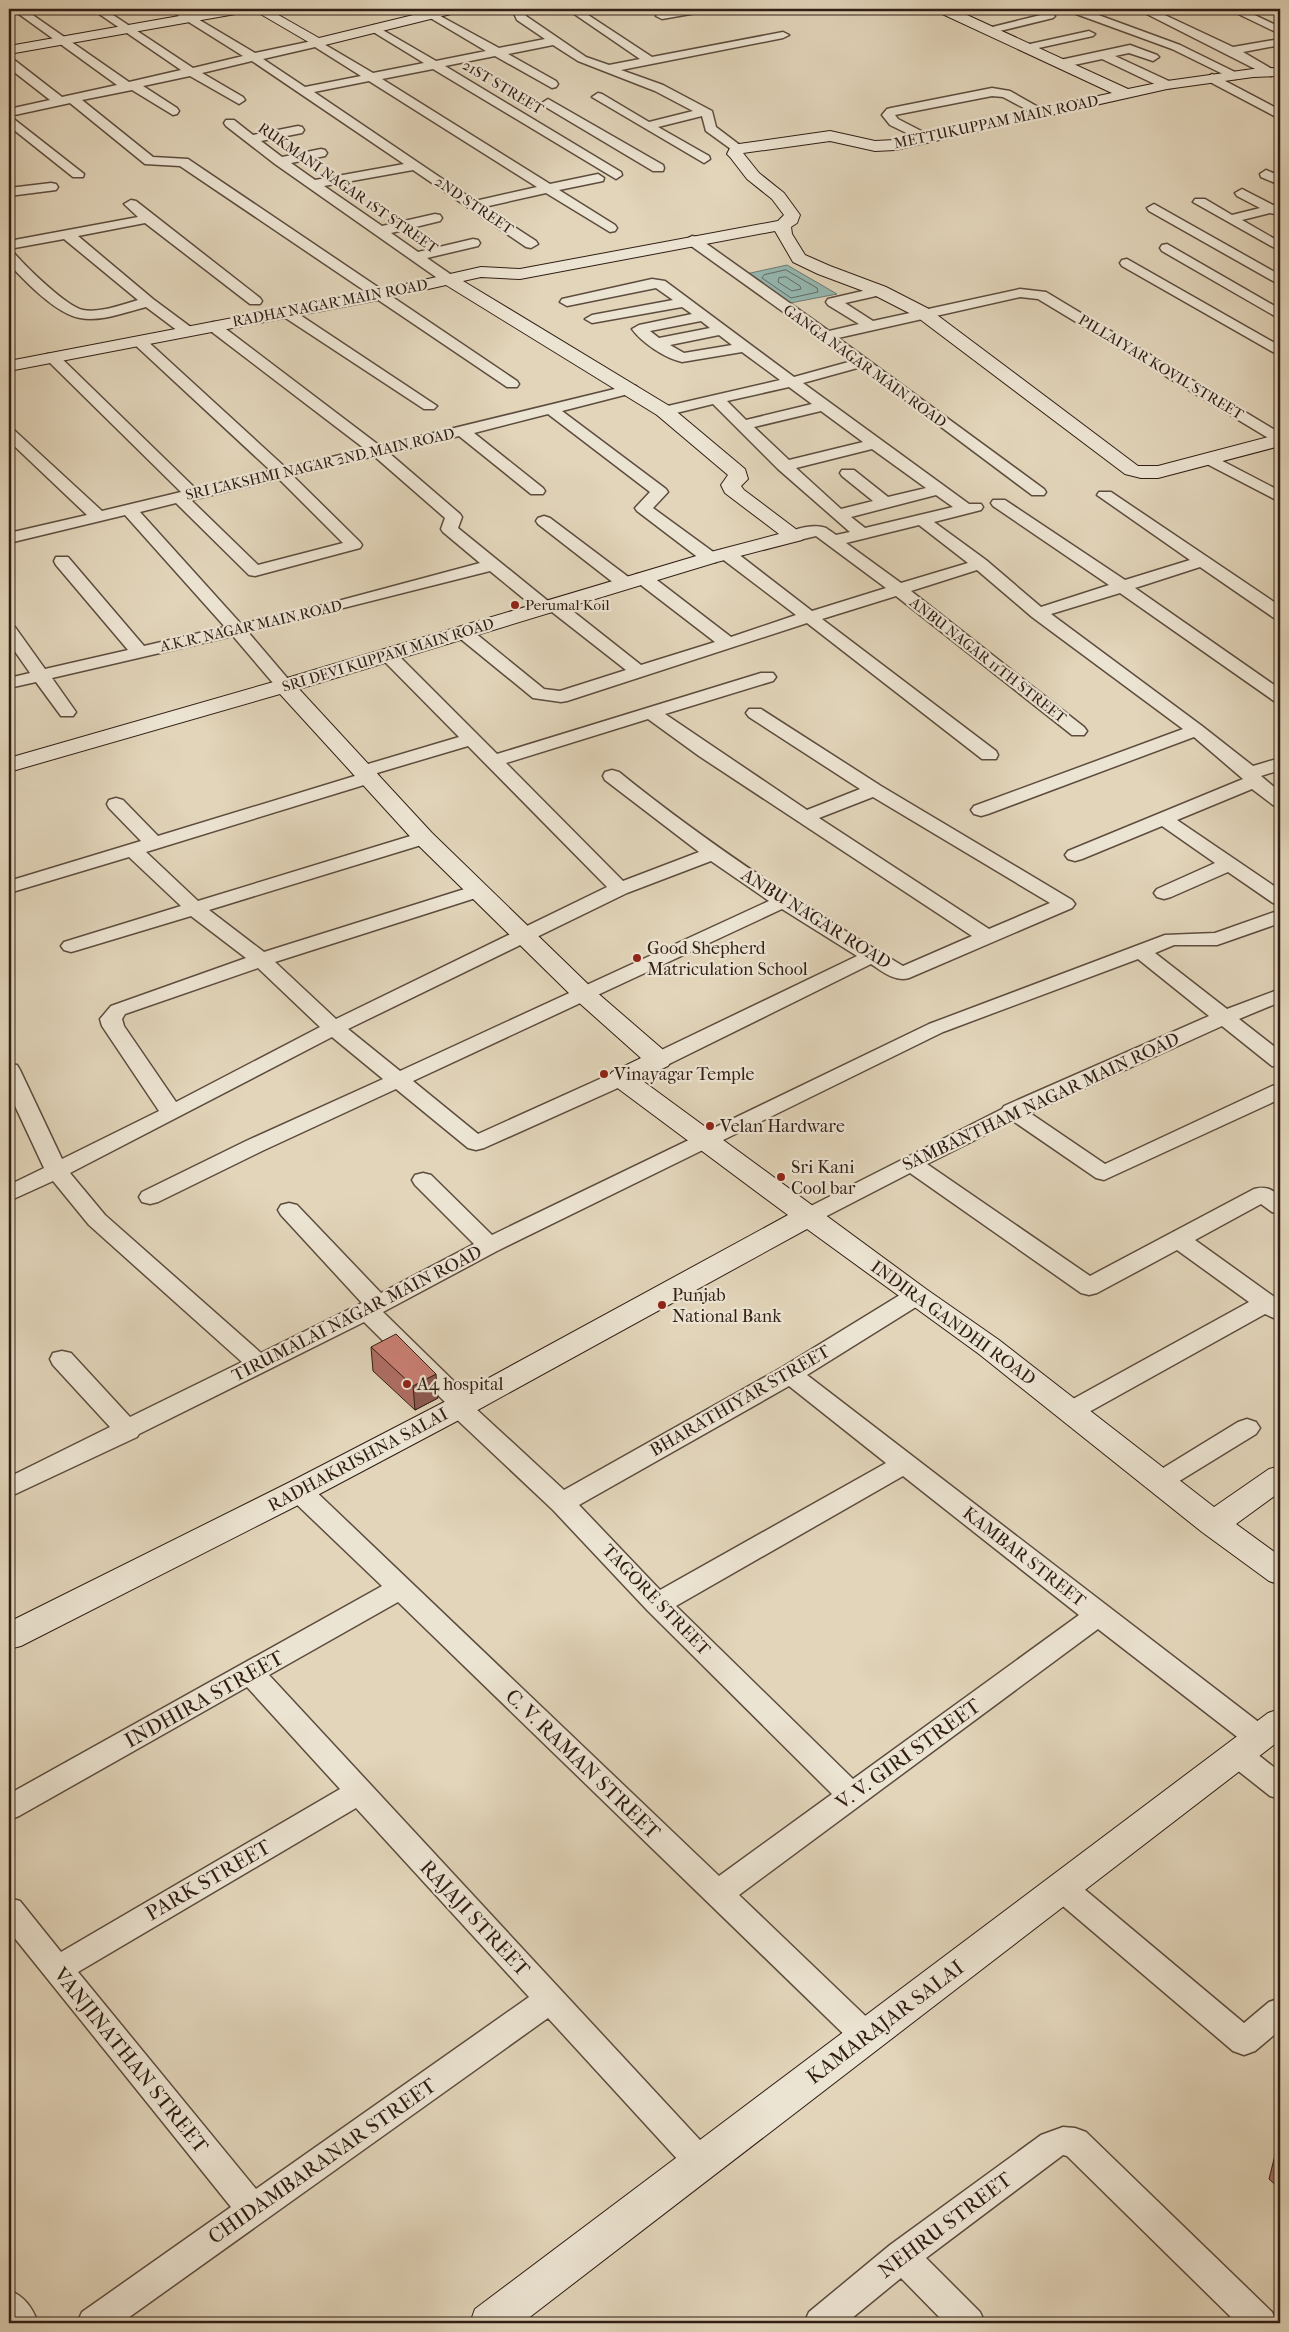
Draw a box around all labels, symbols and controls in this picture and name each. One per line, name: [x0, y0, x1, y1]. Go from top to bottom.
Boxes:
street label: 21ST STREET: [459, 56, 548, 119]
street label: METTUKUPPAM MAIN ROAD: [892, 92, 1100, 152]
street label: RUKMANI NAGAR 1ST STREET: [255, 119, 442, 258]
street label: 2ND STREET: [431, 172, 517, 238]
street label: RADHA NAGAR MAIN ROAD: [231, 275, 429, 331]
street label: GANGA NAGAR MAIN ROAD: [780, 301, 950, 431]
street label: PILLAIYAR KOVIL STREET: [1075, 311, 1248, 424]
street label: SRI LAKSHMI NAGAR 2ND MAIN ROAD: [184, 424, 456, 504]
street label: ANBU NAGAR 11TH STREET: [905, 593, 1071, 727]
street label: A.K.R. NAGAR MAIN ROAD: [157, 596, 344, 656]
place label: Perumal Koil: [525, 596, 610, 614]
marker: Perumal Koil: [509, 599, 521, 611]
street label: SRI DEVI KUPPAM MAIN ROAD: [280, 614, 496, 696]
street label: ANBU NAGAR ROAD: [736, 864, 895, 974]
place label: Good Shepherd Matriculation School: [647, 938, 808, 980]
marker: Good Shepherd Matriculation School: [631, 952, 643, 964]
street label: SAMBANTHAM NAGAR MAIN ROAD: [899, 1028, 1183, 1176]
place label: Vinayagar Temple: [613, 1064, 755, 1085]
marker: Vinayagar Temple: [598, 1068, 610, 1080]
place label: Velan Hardware: [719, 1116, 845, 1137]
marker: Velan Hardware: [704, 1120, 716, 1132]
place label: Sri Kani Cool bar: [791, 1157, 856, 1199]
marker: Sri Kani Cool bar: [775, 1171, 787, 1183]
street label: TIRUMALAI NAGAR MAIN ROAD: [228, 1242, 486, 1386]
street label: INDIRA GANDHI ROAD: [867, 1256, 1039, 1390]
place label: Punjab National Bank: [672, 1285, 782, 1327]
marker: Punjab National Bank: [656, 1299, 668, 1311]
street label: BHARATHIYAR STREET: [646, 1340, 834, 1461]
place label: A4 hospital: [416, 1374, 504, 1395]
marker: A4 hospital: [401, 1378, 413, 1390]
street label: RADHAKRISHNA SALAI: [265, 1404, 451, 1516]
street label: KAMBAR STREET: [958, 1503, 1090, 1612]
street label: TAGORE STREET: [598, 1540, 715, 1661]
street label: INDHIRA STREET: [120, 1645, 288, 1753]
street label: C. V. RAMAN STREET: [501, 1684, 666, 1845]
street label: V. V. GIRI STREET: [830, 1693, 986, 1815]
street label: PARK STREET: [141, 1834, 276, 1926]
street label: RAJAJI STREET: [415, 1855, 535, 1982]
street label: KAMARAJAR SALAI: [802, 1955, 968, 2089]
street label: VANJINATHAN STREET: [48, 1962, 214, 2158]
street label: CHIDAMBARANAR STREET: [204, 2073, 441, 2249]
street label: NEHRU STREET: [874, 2167, 1017, 2283]

